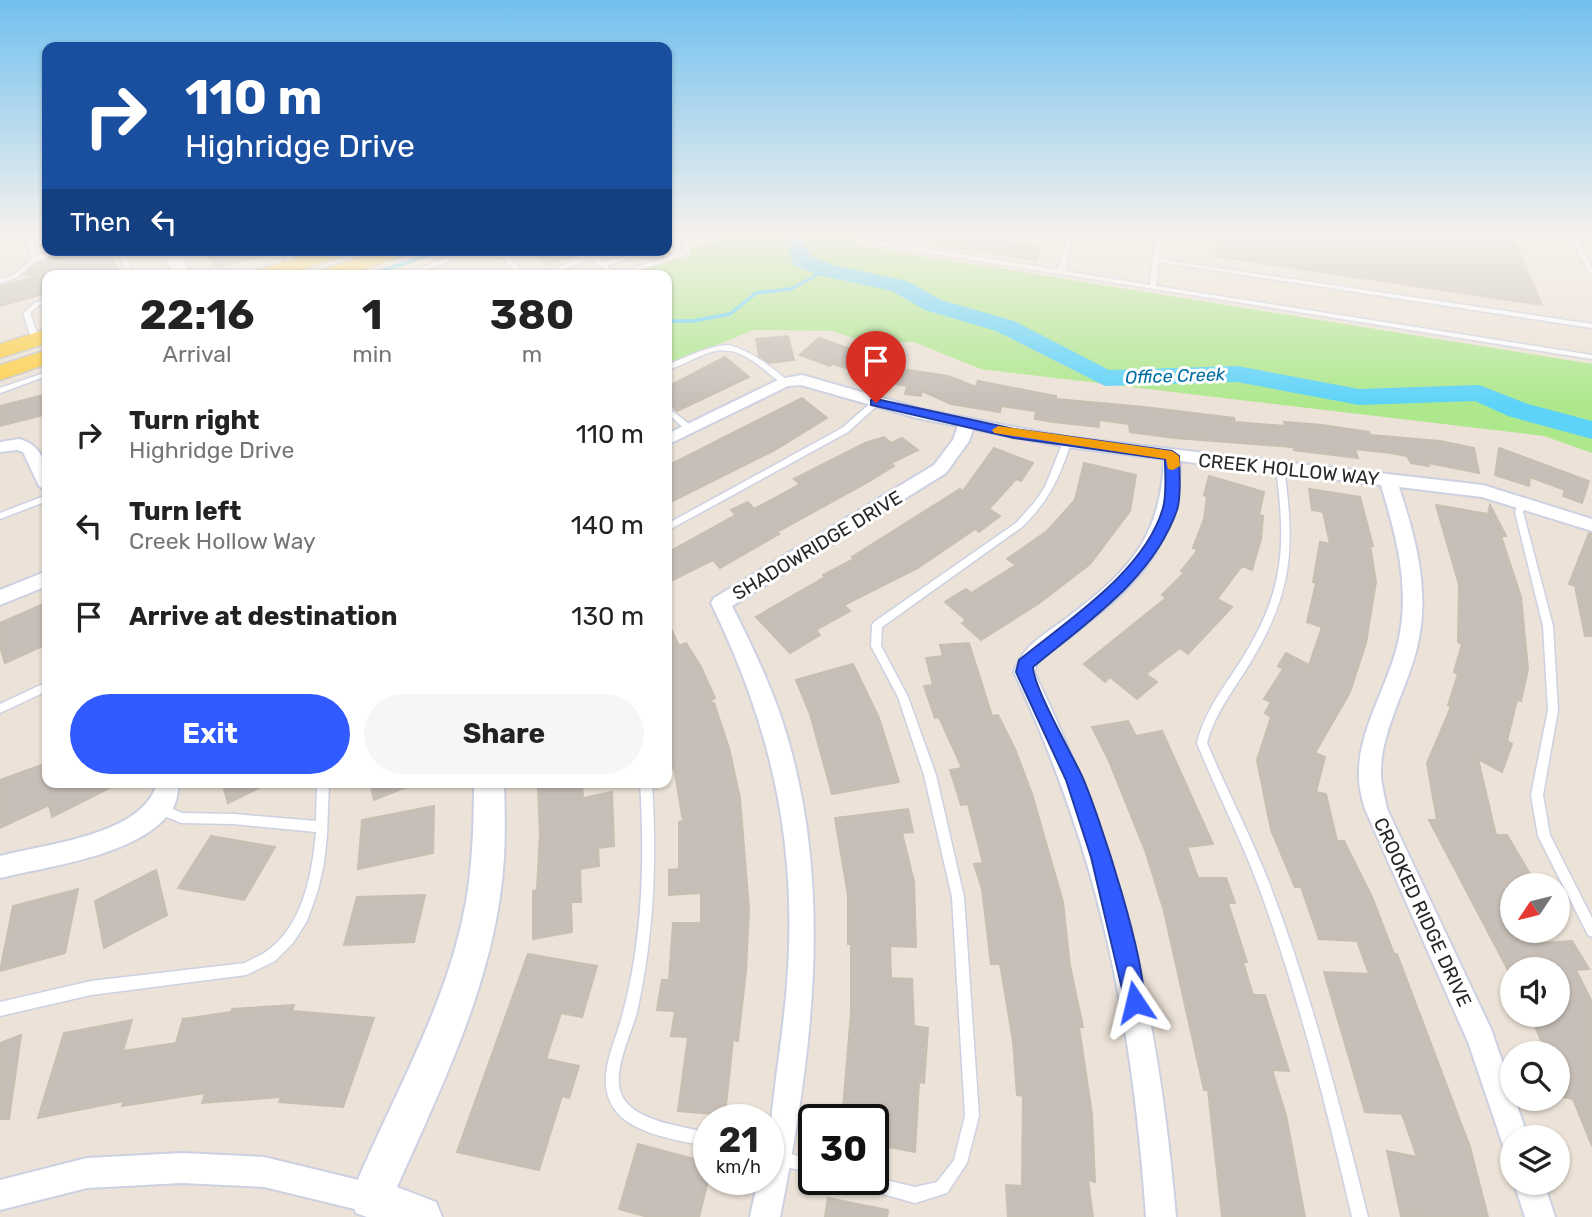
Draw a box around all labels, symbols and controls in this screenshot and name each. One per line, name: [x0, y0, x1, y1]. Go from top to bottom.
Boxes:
text: 110 m: [185, 68, 322, 126]
icon: right: [70, 70, 161, 161]
text: Highridge Drive: [185, 127, 415, 165]
icon: left: [145, 203, 183, 241]
text: Then: [70, 207, 131, 238]
text: 22:16: [140, 290, 255, 340]
text: 1: [362, 290, 383, 340]
text: 380: [490, 290, 574, 340]
pin: [846, 331, 906, 403]
text: Arrival: [163, 340, 232, 368]
text: min: [352, 340, 392, 368]
text: m: [522, 340, 542, 368]
icon: arrive: [857, 342, 895, 380]
water label: Office Creek: [1125, 363, 1226, 389]
text: Turn right: [129, 405, 259, 436]
icon: right: [70, 416, 108, 454]
text: 110 m: [576, 419, 644, 450]
text: Highridge Drive: [129, 436, 294, 464]
street label: CREEK HOLLOW WAY: [1197, 449, 1381, 490]
street label: SHADOWRIDGE DRIVE: [728, 486, 906, 605]
text: Turn left: [129, 496, 241, 527]
icon: left: [70, 507, 108, 545]
text: 140 m: [571, 510, 644, 541]
text: Creek Hollow Way: [129, 527, 316, 555]
icon: arrive: [70, 598, 108, 636]
text: Arrive at destination: [129, 601, 397, 632]
text: 130 m: [571, 601, 644, 632]
button: Exit: [70, 694, 350, 774]
button: Share: [364, 694, 644, 774]
street label: CROOKED RIDGE DRIVE: [1369, 814, 1476, 1010]
north arrow: [1500, 873, 1570, 943]
map controls: [1500, 873, 1570, 1195]
button: sound: [1500, 957, 1570, 1027]
position arrow: [1098, 965, 1172, 1039]
button: search: [1500, 1041, 1570, 1111]
speed limit sign: 30: [798, 1104, 889, 1195]
text: 21: [718, 1119, 759, 1161]
button: layers: [1500, 1125, 1570, 1195]
text: km/h: [716, 1156, 761, 1178]

